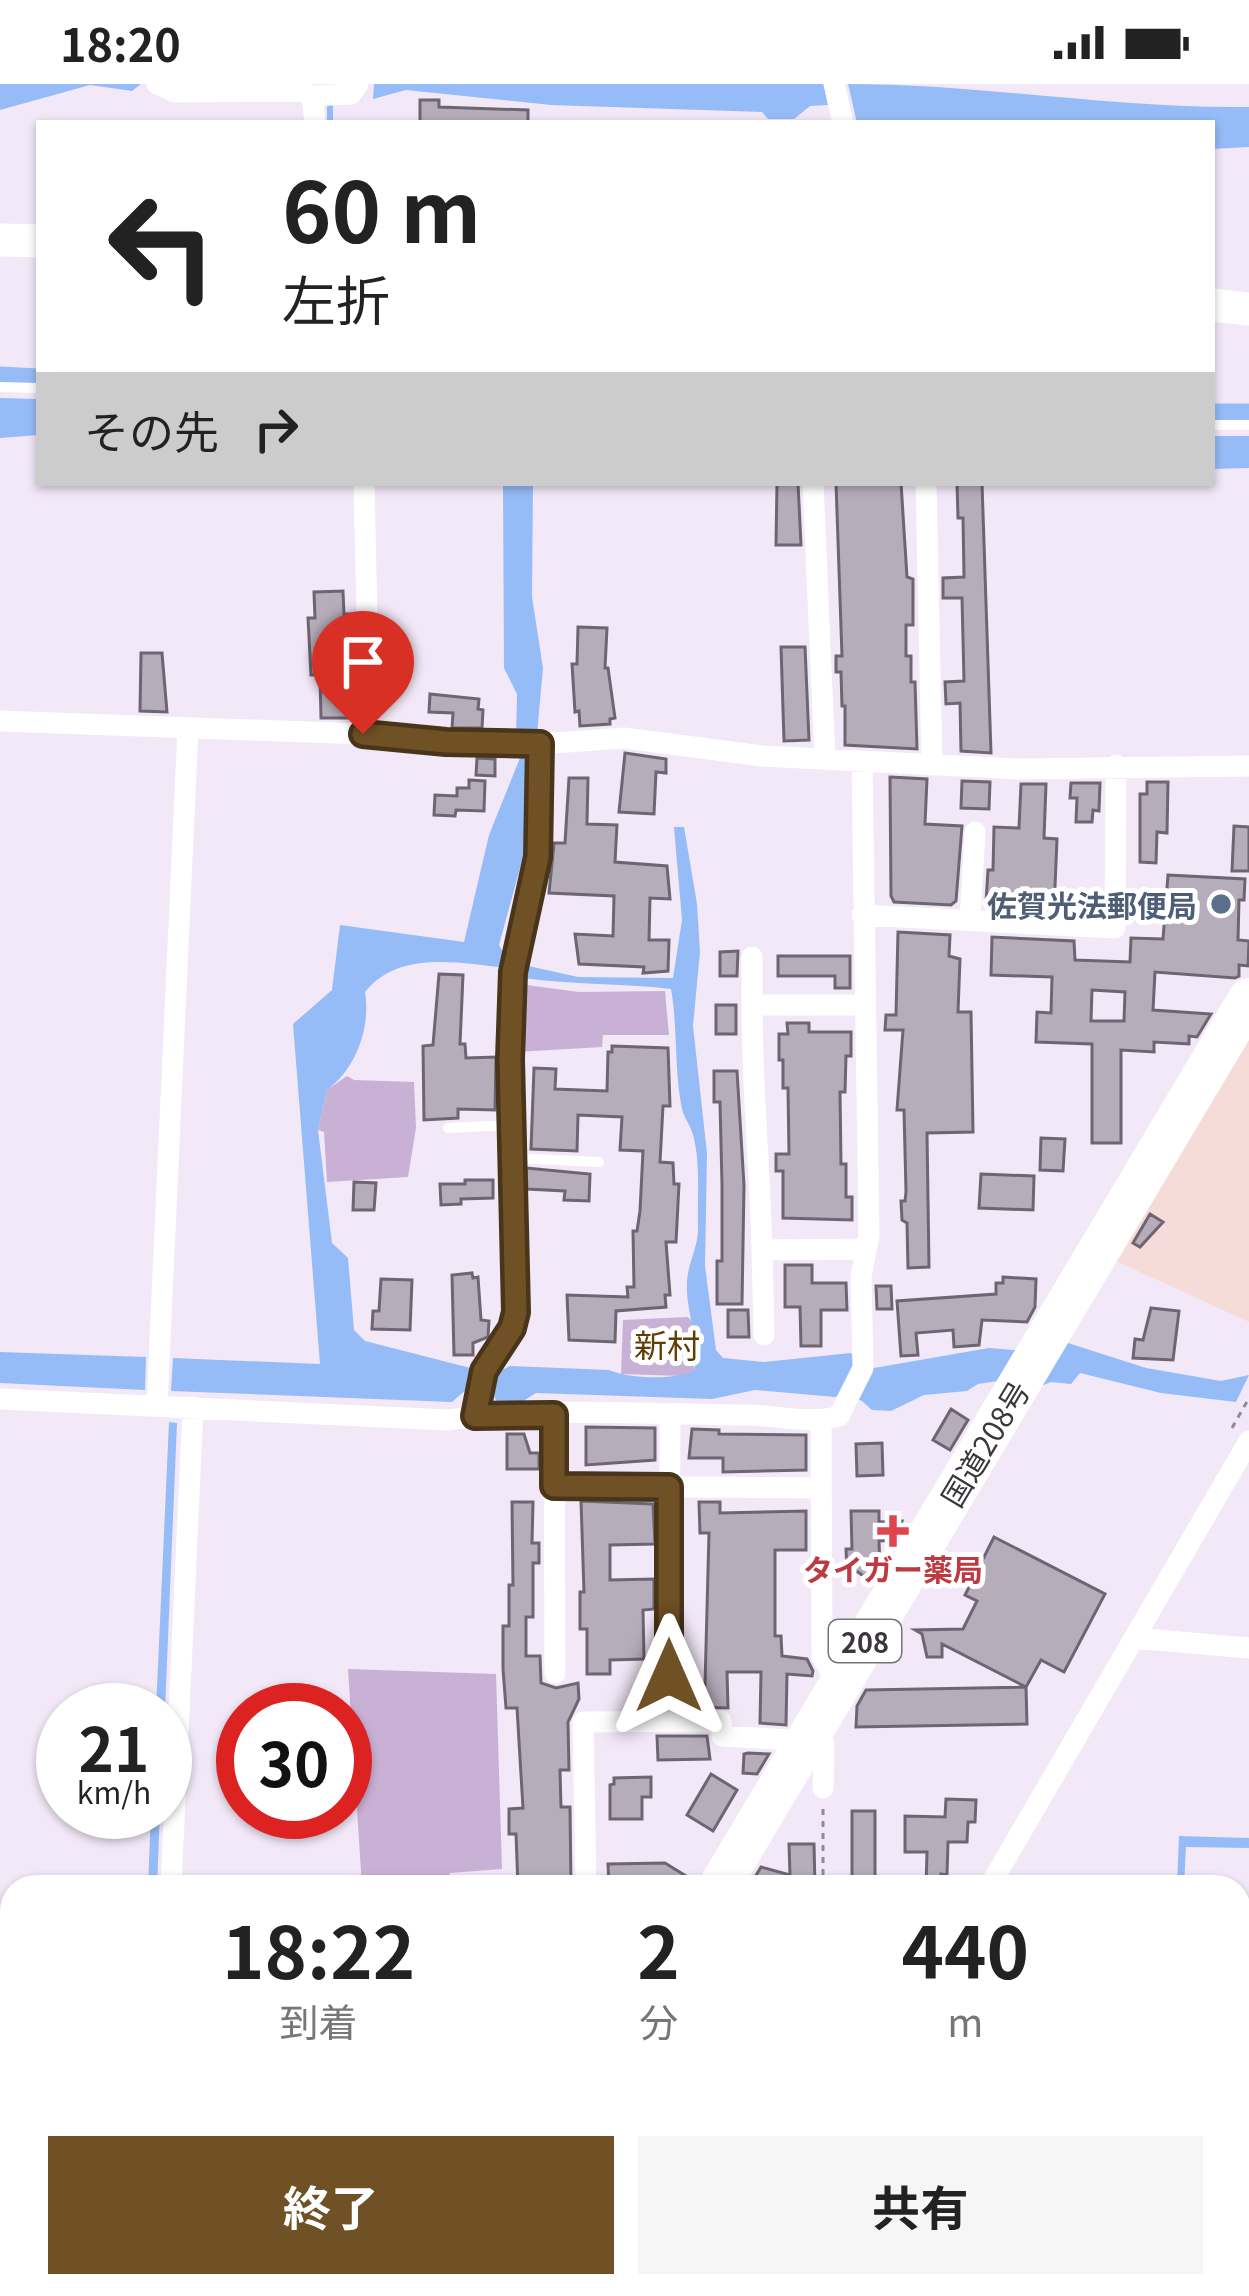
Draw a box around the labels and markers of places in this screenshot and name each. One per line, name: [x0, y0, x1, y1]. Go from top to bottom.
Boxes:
pin: [312, 611, 414, 734]
place label: 佐賀光法郵便局: [987, 882, 1197, 926]
marker: 佐賀光法郵便局: [1208, 891, 1234, 917]
marker: タイガー薬局: [880, 1518, 906, 1544]
place label: タイガー薬局: [803, 1546, 983, 1590]

